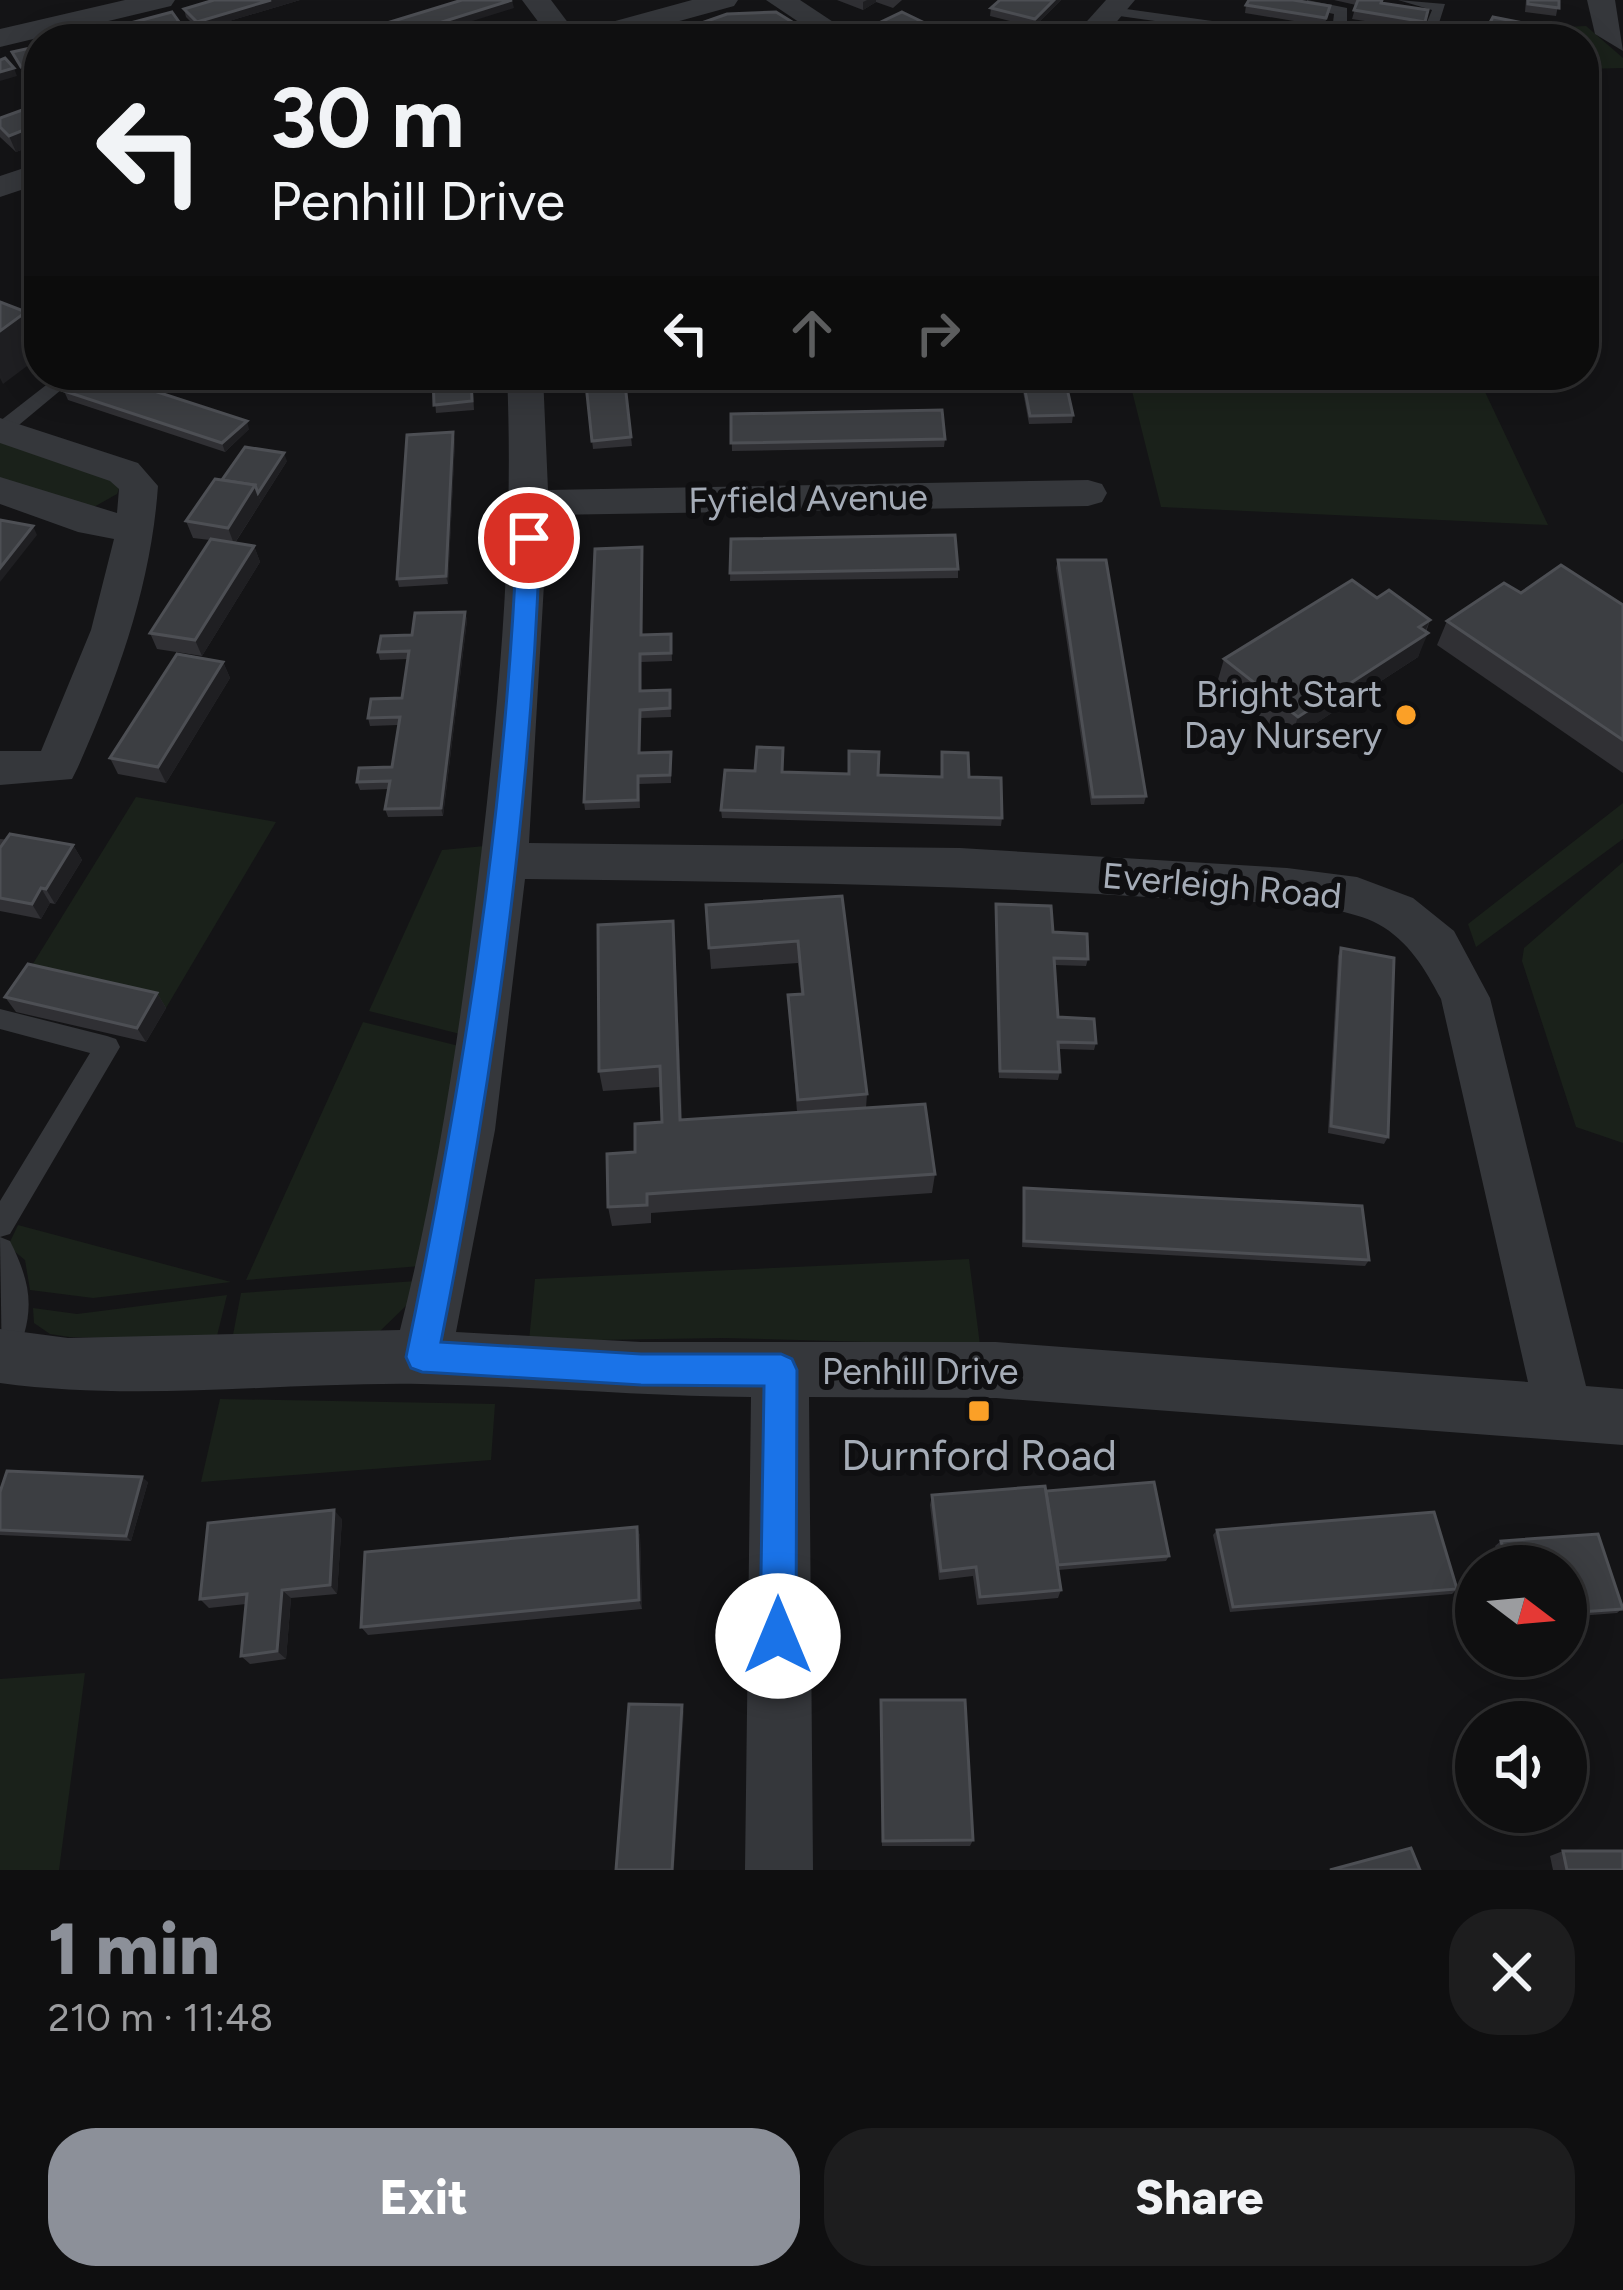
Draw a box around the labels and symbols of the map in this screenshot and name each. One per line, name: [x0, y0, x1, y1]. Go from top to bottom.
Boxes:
street label: Fyfield Avenue: [688, 475, 928, 522]
pin: [478, 487, 580, 589]
place label: Bright Start Day Nursery: [1184, 673, 1382, 757]
marker: Bright Start Day Nursery: [1393, 702, 1419, 728]
street label: Everleigh Road: [1100, 854, 1344, 917]
street label: Penhill Drive: [822, 1350, 1018, 1393]
marker: Durnford Road: [966, 1398, 992, 1424]
place label: Durnford Road: [841, 1430, 1117, 1481]
north arrow: [1455, 1545, 1587, 1677]
position arrow: [715, 1573, 841, 1699]

